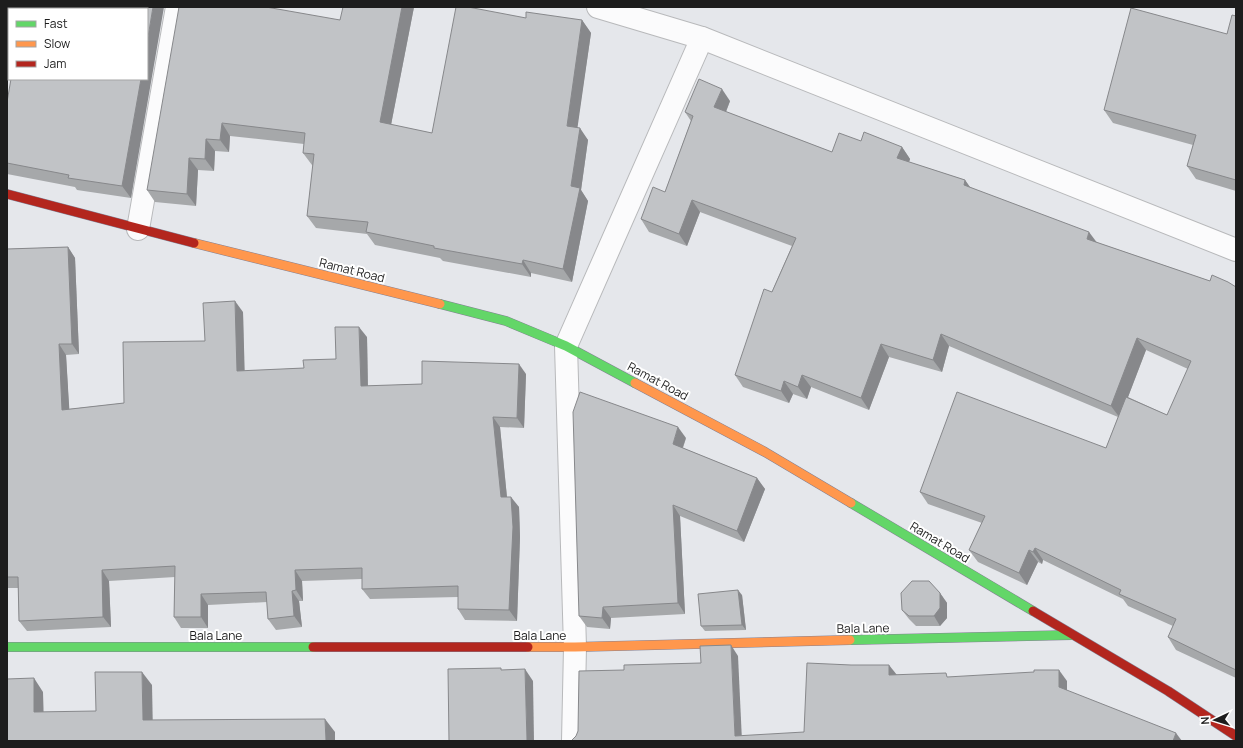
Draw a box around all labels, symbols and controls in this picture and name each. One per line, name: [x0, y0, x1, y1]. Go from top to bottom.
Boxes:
legend: [8, 8, 148, 80]
text: Fast: [44, 15, 68, 32]
text: Slow: [44, 35, 70, 52]
text: Jam: [44, 55, 66, 72]
street label: Ramat Road: [318, 254, 386, 286]
street label: Ramat Road: [625, 358, 691, 404]
street label: Ramat Road: [907, 518, 973, 566]
street label: Bala Lane: [836, 619, 890, 637]
street label: Bala Lane: [190, 627, 242, 644]
street label: Bala Lane: [514, 627, 566, 644]
north arrow: [1195, 700, 1235, 740]
text: N: [1197, 716, 1212, 725]

